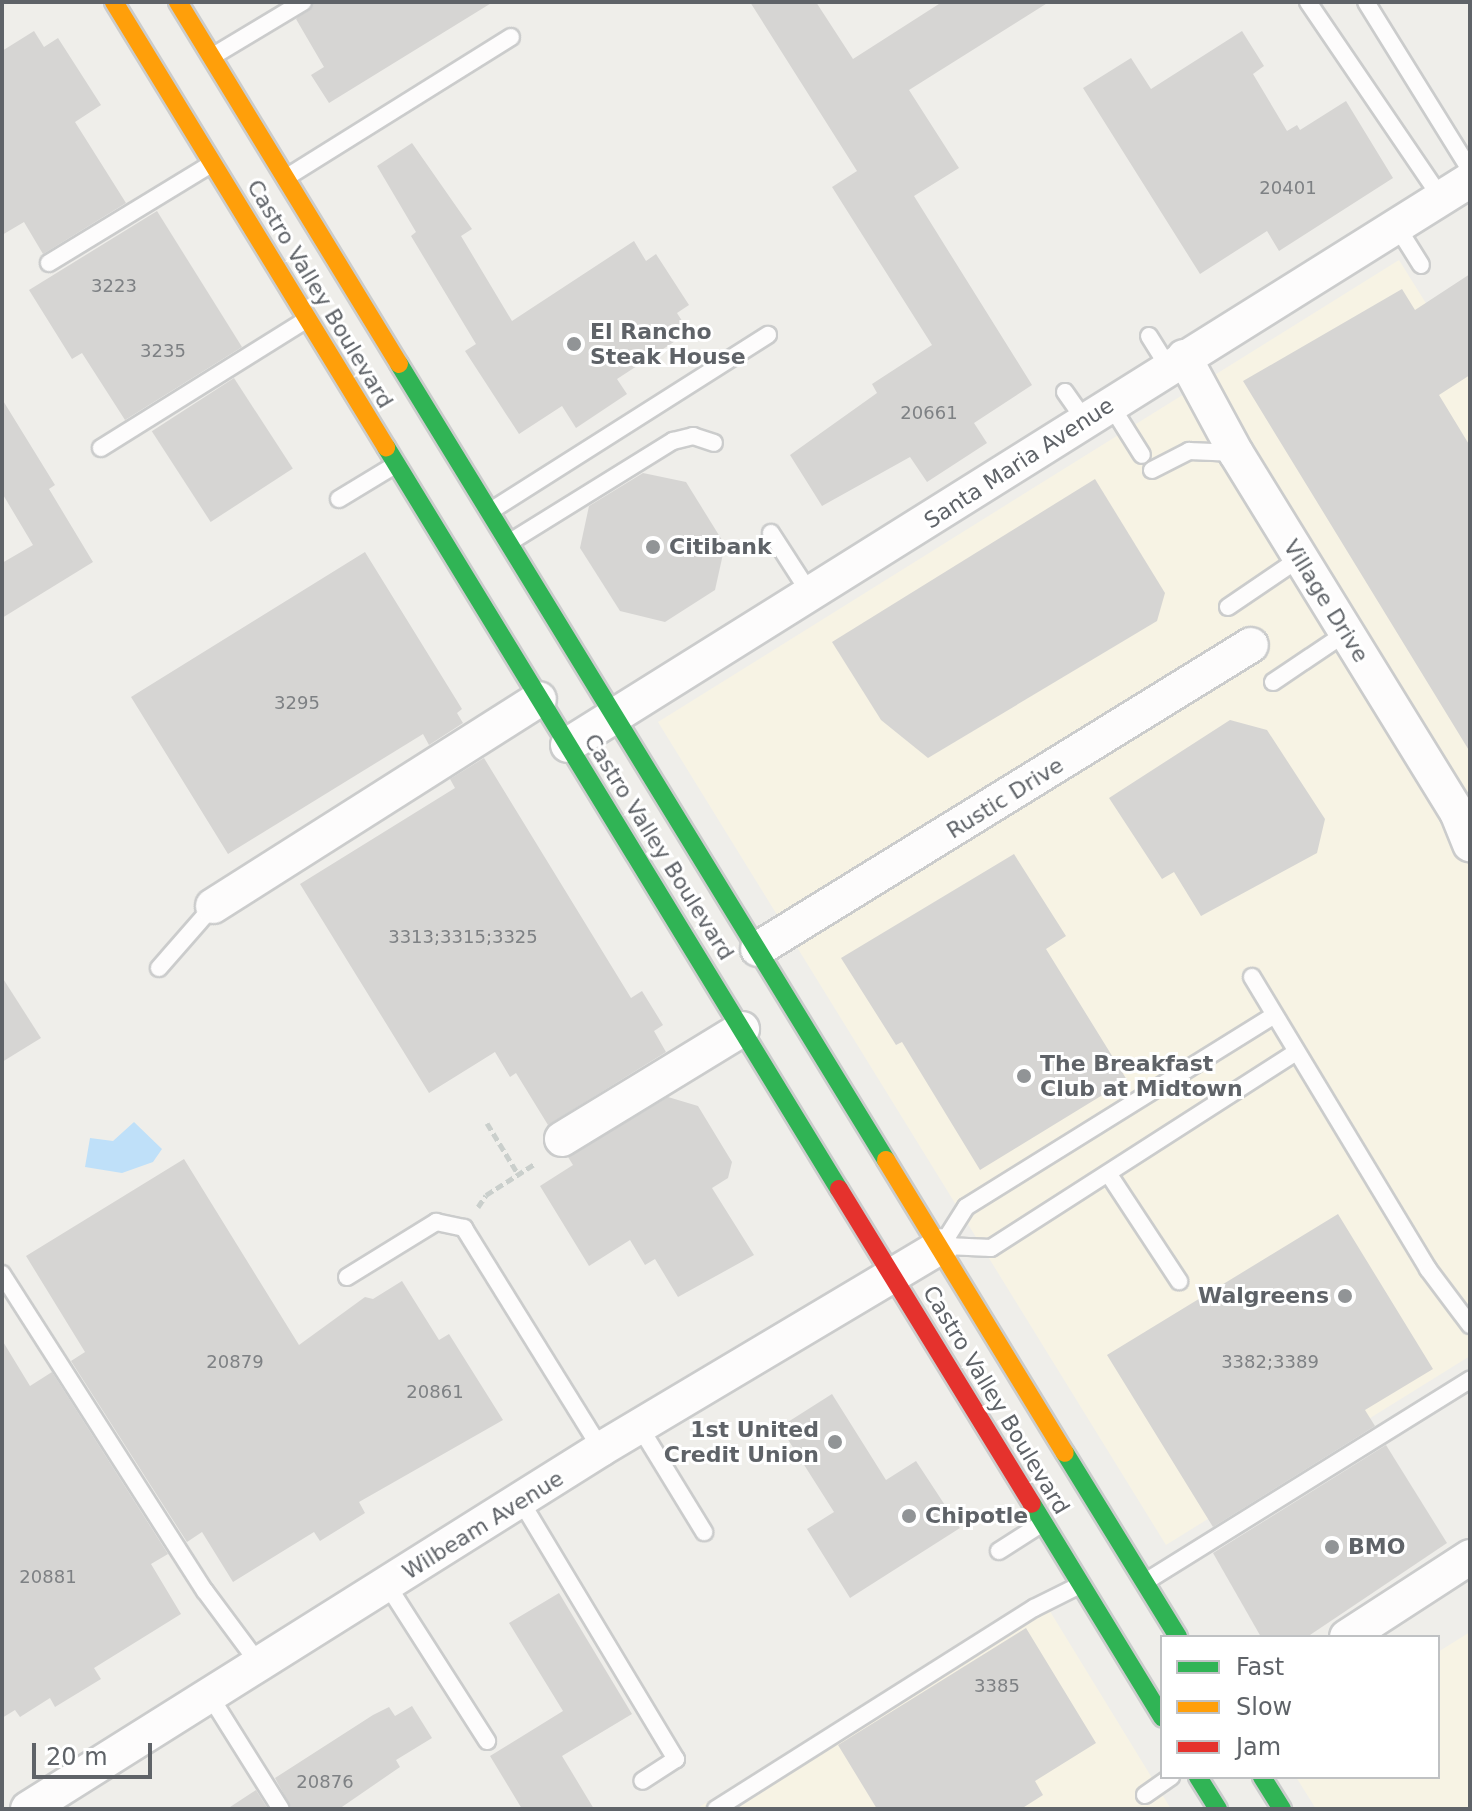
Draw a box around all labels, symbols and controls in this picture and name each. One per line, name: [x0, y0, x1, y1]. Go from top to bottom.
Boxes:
street label: Castro Valley Boulevard: [241, 175, 399, 413]
house number: 20401: [1259, 177, 1317, 199]
house number: 3223: [91, 275, 137, 297]
place label: El Rancho Steak House: [590, 318, 746, 370]
marker: El Rancho Steak House: [565, 335, 583, 353]
house number: 3235: [140, 340, 186, 362]
street label: Santa Maria Avenue: [919, 392, 1119, 534]
house number: 20661: [900, 402, 958, 424]
place label: Citibank: [669, 534, 772, 560]
street label: Village Drive: [1278, 535, 1374, 667]
marker: Citibank: [644, 538, 662, 556]
house number: 3295: [274, 692, 320, 714]
street label: Castro Valley Boulevard: [578, 729, 740, 965]
street label: Rustic Drive: [942, 752, 1068, 844]
house number: 3313;3315;3325: [388, 926, 538, 948]
place label: The Breakfast Club at Midtown: [1040, 1050, 1243, 1102]
marker: The Breakfast Club at Midtown: [1015, 1067, 1033, 1085]
street label: Castro Valley Boulevard: [917, 1281, 1075, 1519]
place label: Walgreens: [1198, 1283, 1329, 1309]
marker: Walgreens: [1336, 1287, 1354, 1305]
house number: 20879: [206, 1351, 264, 1373]
house number: 3382;3389: [1221, 1351, 1319, 1373]
house number: 20861: [406, 1381, 464, 1403]
place label: 1st United Credit Union: [664, 1416, 819, 1468]
marker: 1st United Credit Union: [826, 1433, 844, 1451]
street label: Wilbeam Avenue: [398, 1465, 568, 1585]
place label: Chipotle: [925, 1503, 1028, 1529]
marker: Chipotle: [900, 1507, 918, 1525]
place label: BMO: [1348, 1534, 1405, 1560]
marker: BMO: [1323, 1538, 1341, 1556]
house number: 20881: [19, 1566, 77, 1588]
legend: [1160, 1635, 1440, 1779]
text: Fast: [1236, 1653, 1284, 1681]
house number: 3385: [974, 1675, 1020, 1697]
text: Slow: [1236, 1693, 1292, 1721]
scale bar: [36, 1727, 156, 1777]
text: Jam: [1236, 1733, 1281, 1761]
text: 20 m: [46, 1743, 108, 1771]
house number: 20876: [296, 1771, 354, 1793]

